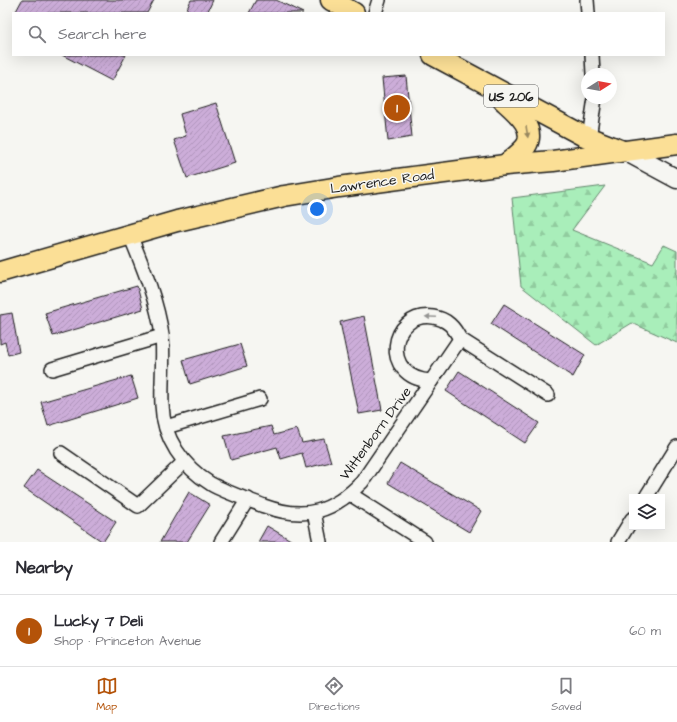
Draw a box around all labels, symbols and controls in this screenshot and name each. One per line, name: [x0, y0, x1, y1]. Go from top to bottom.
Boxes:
search box: [12, 12, 665, 56]
icon: search: [26, 23, 48, 45]
text: Search here: [58, 24, 147, 45]
north arrow: [581, 68, 617, 104]
road number: US 206: [484, 85, 538, 107]
pin: 1: [384, 93, 410, 123]
one-way arrow: [524, 125, 530, 138]
street label: Lawrence Road: [329, 165, 435, 199]
your location: [307, 199, 327, 219]
one-way arrow: [425, 314, 437, 321]
street label: Wittenborn Drive: [335, 382, 417, 484]
map controls: [629, 494, 665, 530]
button: layers: [629, 494, 665, 530]
text: Nearby: [16, 556, 73, 580]
text: Lucky 7 Deli: [54, 611, 143, 632]
text: 1: [28, 622, 30, 640]
text: 60 m: [629, 622, 661, 640]
text: Shop · Princeton Avenue: [54, 632, 201, 650]
tab: Map: [96, 675, 118, 714]
tab: Directions: [309, 675, 360, 714]
tab: Saved: [551, 675, 581, 714]

